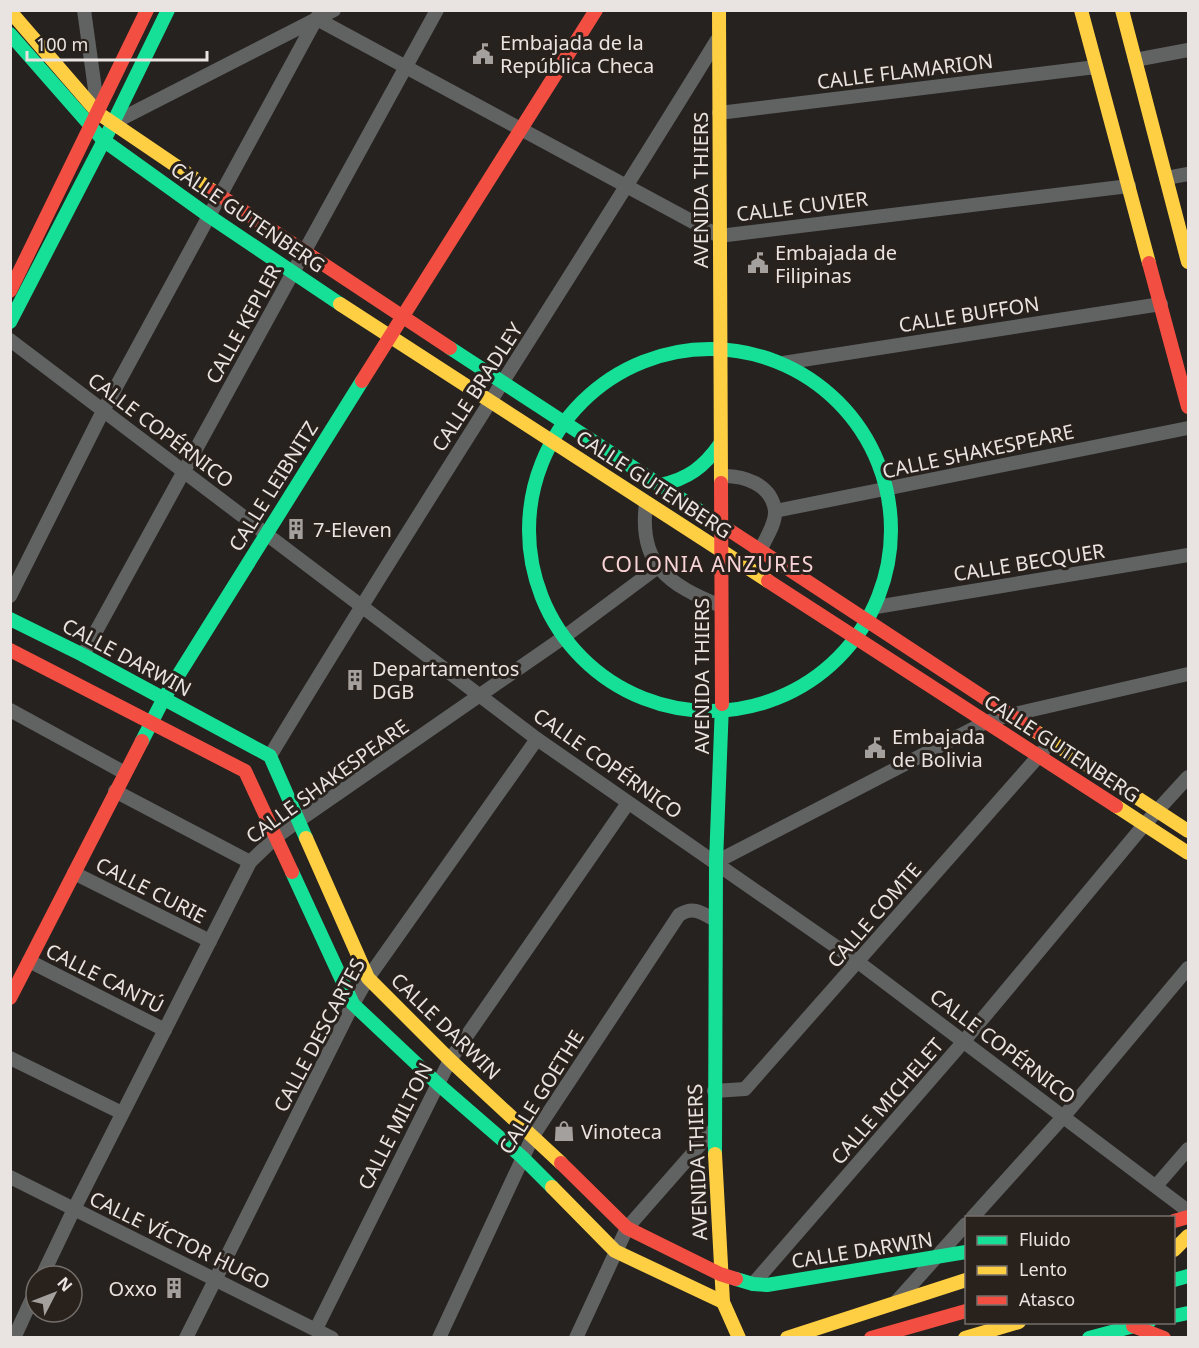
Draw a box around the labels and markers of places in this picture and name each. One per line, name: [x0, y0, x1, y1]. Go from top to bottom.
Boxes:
place label: Embajada de la República Checa: [500, 29, 654, 79]
public building icon: Embajada de la República Checa: [471, 42, 495, 66]
place label: Embajada de Filipinas: [775, 239, 897, 289]
public building icon: Embajada de Filipinas: [746, 251, 770, 275]
place label: 7-Eleven: [313, 516, 392, 543]
building icon: 7-Eleven: [284, 517, 308, 541]
place label: Departamentos DGB: [372, 655, 519, 705]
building icon: Departamentos DGB: [343, 668, 367, 692]
place label: Embajada de Bolivia: [892, 723, 985, 773]
public building icon: Embajada de Bolivia: [863, 736, 887, 760]
place label: Vinoteca: [581, 1118, 662, 1145]
shop icon: Vinoteca: [552, 1119, 576, 1143]
place label: Oxxo: [109, 1275, 157, 1302]
building icon: Oxxo: [162, 1276, 186, 1300]

